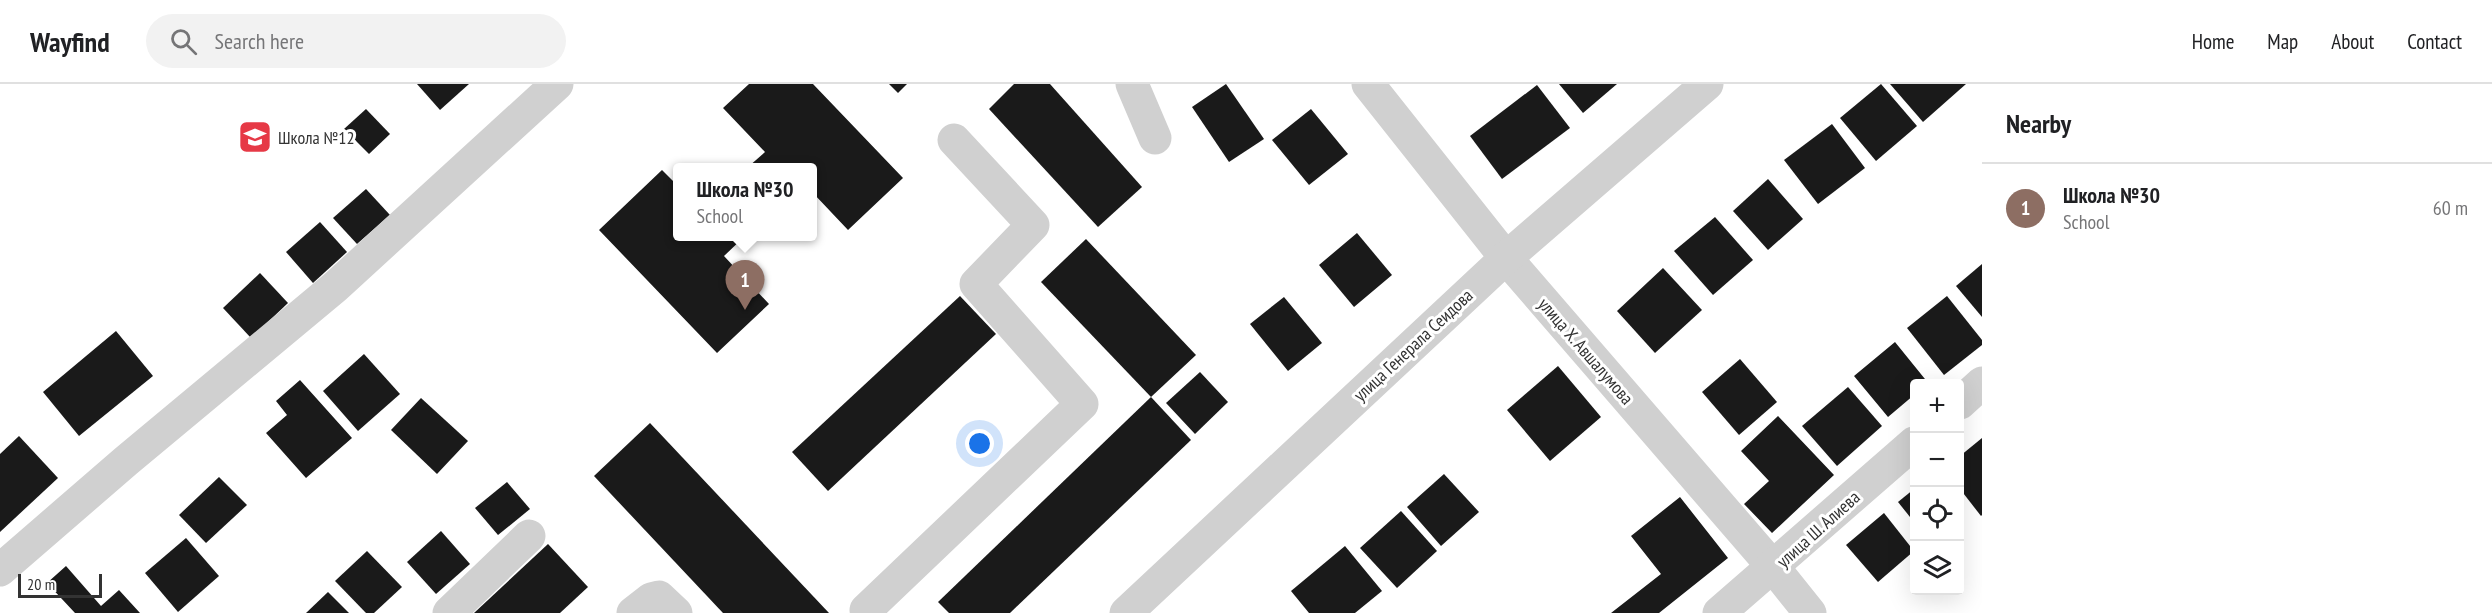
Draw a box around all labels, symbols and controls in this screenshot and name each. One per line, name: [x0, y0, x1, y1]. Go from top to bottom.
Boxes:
search box: [146, 14, 566, 68]
text: Wayfind: [30, 23, 110, 60]
icon: search: [167, 25, 200, 58]
text: Search here: [215, 27, 304, 55]
text: Home: [2192, 28, 2234, 55]
text: Map: [2267, 28, 2298, 55]
text: About: [2331, 28, 2374, 55]
text: Contact: [2407, 28, 2462, 55]
text: Nearby: [2006, 107, 2071, 140]
school or university icon: Школа №12: [237, 119, 273, 155]
place label: Школа №12: [278, 126, 355, 149]
popup: [673, 163, 817, 241]
text: Школа №30: [696, 175, 794, 203]
text: Школа №30: [2063, 181, 2160, 209]
text: 1: [2021, 195, 2030, 221]
text: 60 m: [2433, 195, 2468, 221]
text: School: [696, 203, 743, 229]
text: School: [2063, 209, 2109, 235]
pin: 1: [726, 260, 764, 310]
street label: улица Генерала Сеидова: [1349, 284, 1477, 406]
street label: улица Х. Авшалумова: [1533, 293, 1639, 409]
map controls: [1910, 379, 1964, 595]
button: +: [1910, 379, 1964, 433]
your location: [965, 429, 994, 458]
button: −: [1910, 433, 1964, 487]
street label: улица Ш. Алиева: [1772, 486, 1864, 572]
button: locate: [1910, 487, 1964, 541]
button: layers: [1910, 541, 1964, 595]
scale bar: [18, 571, 102, 598]
text: 20 m: [27, 574, 55, 594]

